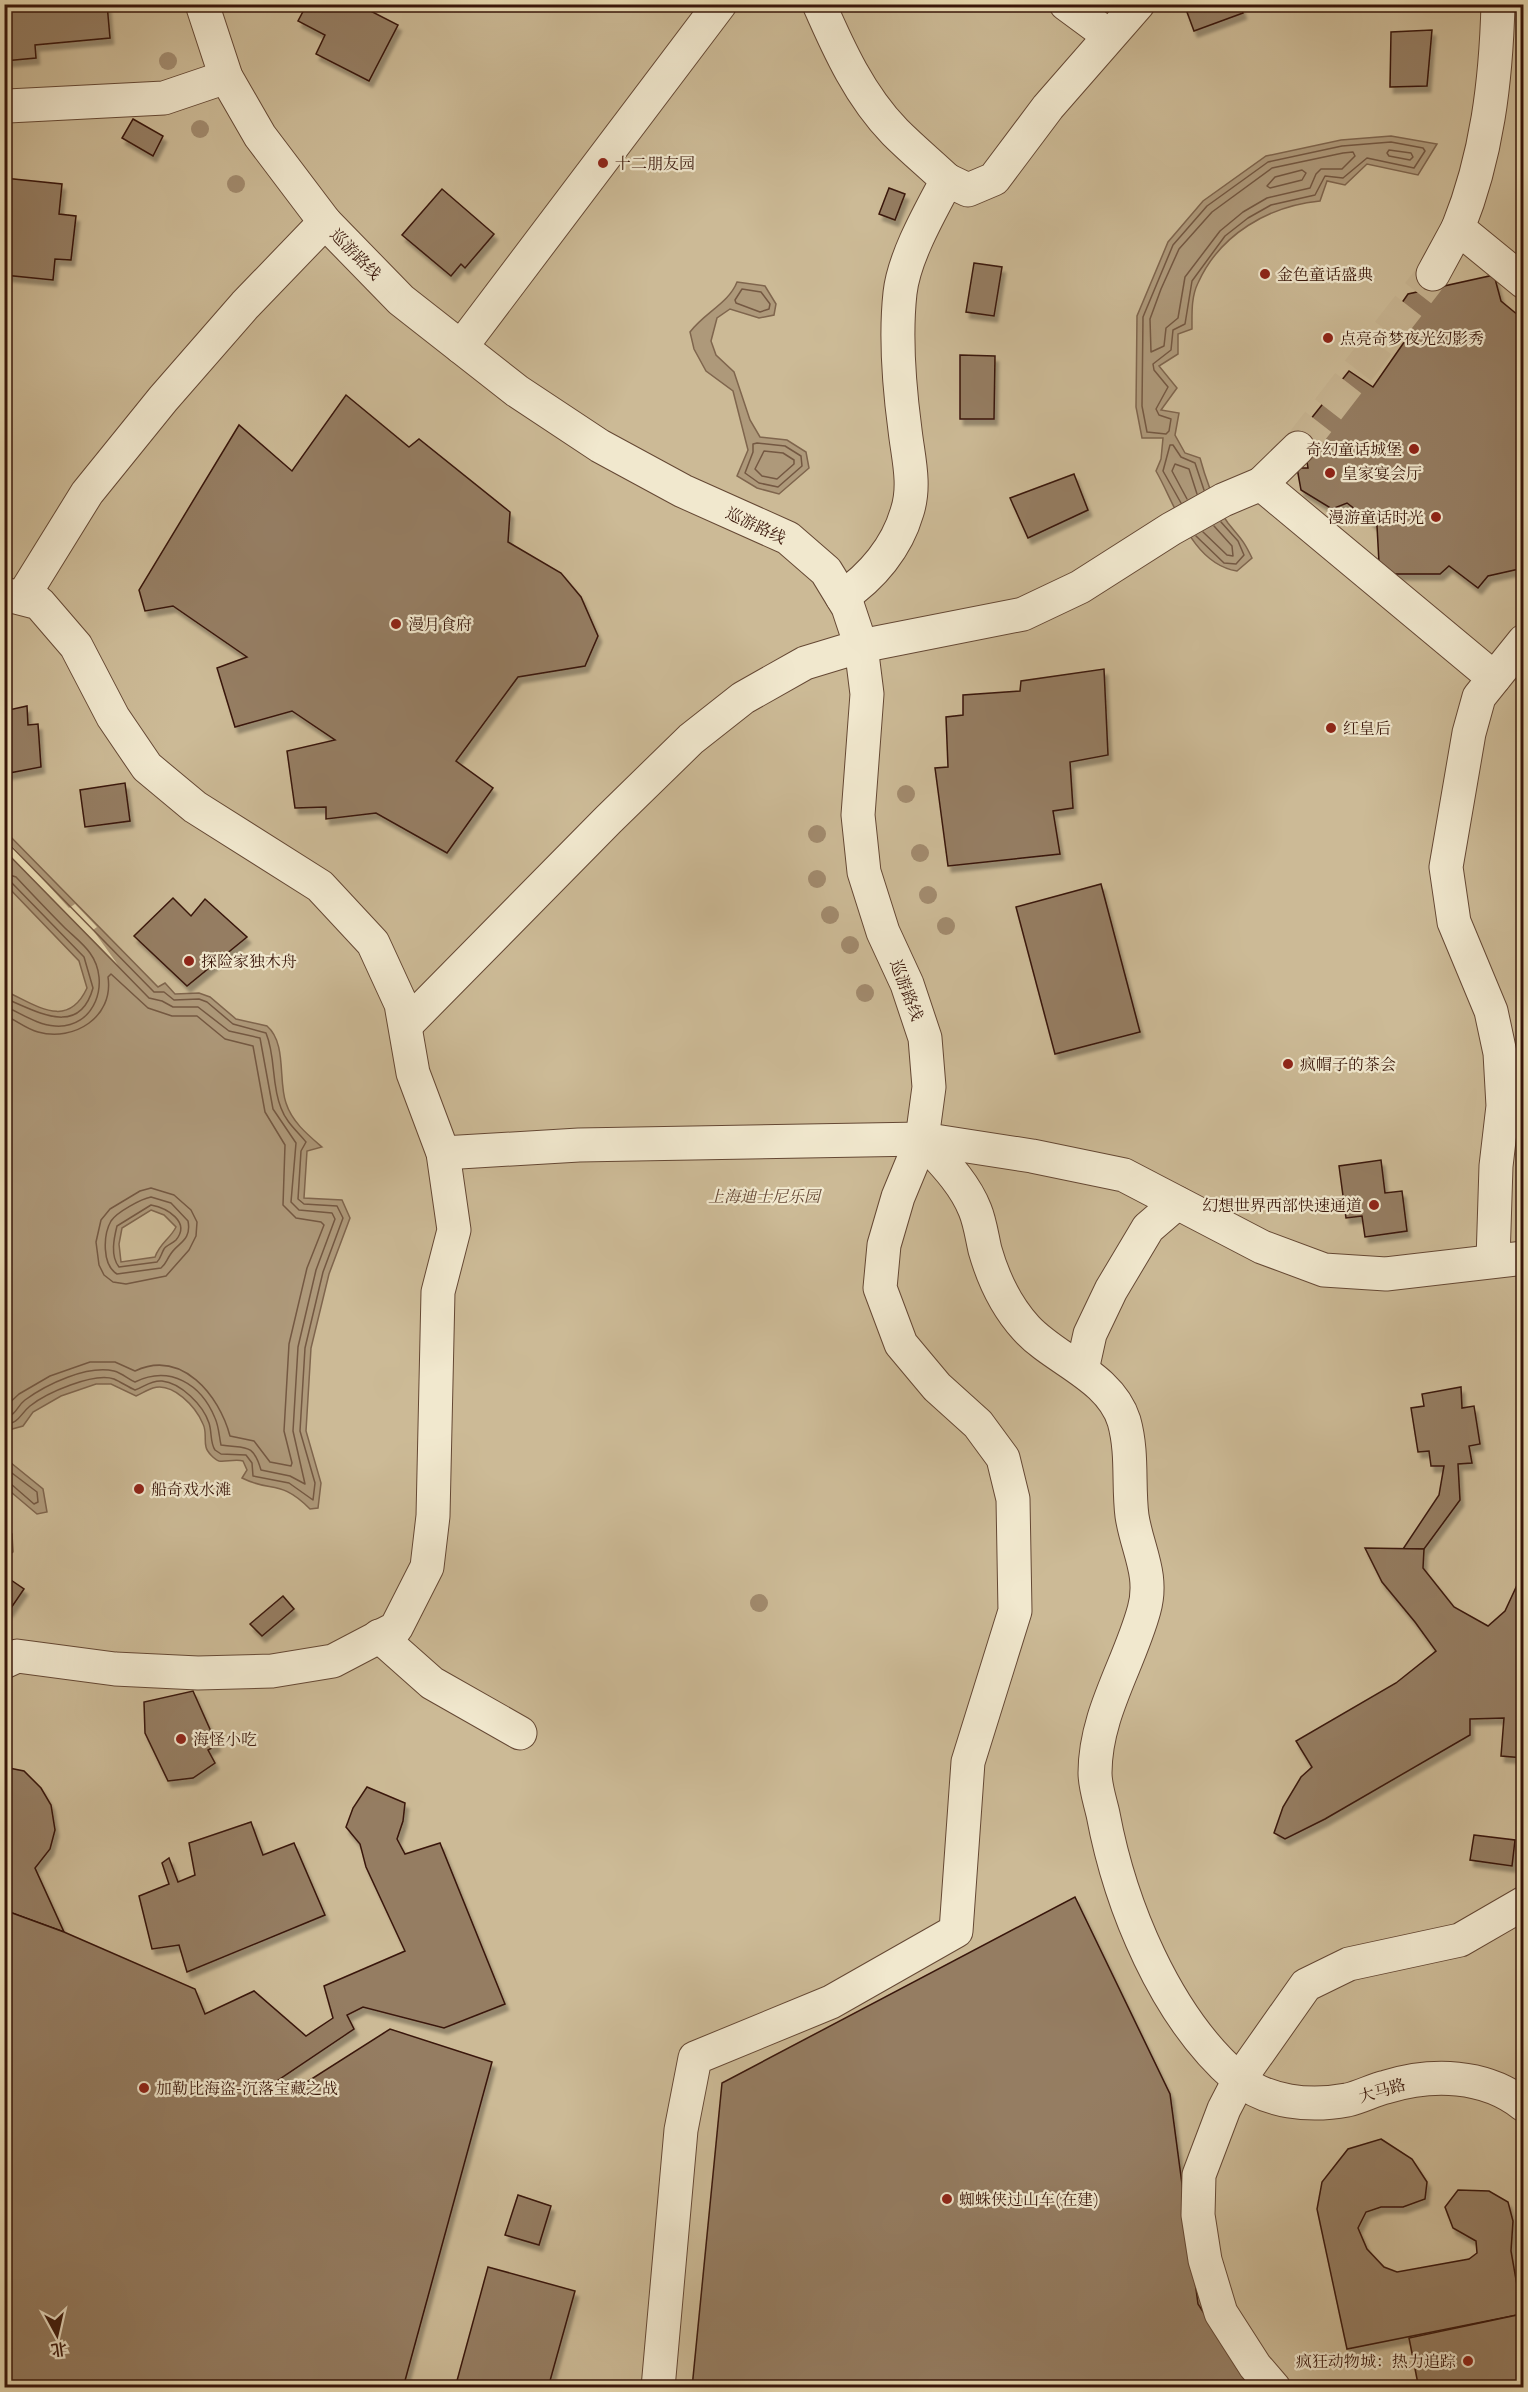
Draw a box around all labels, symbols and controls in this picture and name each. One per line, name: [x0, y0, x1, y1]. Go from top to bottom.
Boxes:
place label: 十二朋友园: [615, 155, 695, 173]
marker: 十二朋友园: [596, 156, 610, 170]
street label: 巡游路线: [326, 226, 384, 284]
place label: 金色童话盛典: [1277, 266, 1373, 284]
marker: 金色童话盛典: [1258, 267, 1272, 281]
place label: 点亮奇梦夜光幻影秀: [1340, 330, 1484, 348]
marker: 点亮奇梦夜光幻影秀: [1321, 331, 1335, 345]
place label: 奇幻童话城堡: [1306, 441, 1402, 459]
marker: 奇幻童话城堡: [1407, 442, 1421, 456]
place label: 皇家宴会厅: [1342, 465, 1422, 483]
marker: 皇家宴会厅: [1323, 466, 1337, 480]
street label: 巡游路线: [723, 504, 788, 548]
place label: 漫游童话时光: [1328, 509, 1424, 527]
marker: 漫游童话时光: [1429, 510, 1443, 524]
place label: 漫月食府: [408, 616, 472, 634]
marker: 漫月食府: [389, 617, 403, 631]
place label: 红皇后: [1343, 720, 1391, 738]
marker: 红皇后: [1324, 721, 1338, 735]
place label: 探险家独木舟: [201, 953, 297, 971]
marker: 探险家独木舟: [182, 954, 196, 968]
street label: 巡游路线: [886, 957, 926, 1023]
place label: 疯帽子的茶会: [1300, 1056, 1396, 1074]
marker: 疯帽子的茶会: [1281, 1057, 1295, 1071]
park label: 上海迪士尼乐园: [708, 1188, 823, 1206]
place label: 幻想世界西部快速通道: [1202, 1197, 1362, 1215]
marker: 幻想世界西部快速通道: [1367, 1198, 1381, 1212]
place label: 船奇戏水滩: [151, 1481, 231, 1499]
marker: 船奇戏水滩: [132, 1482, 146, 1496]
place label: 海怪小吃: [193, 1731, 257, 1749]
marker: 海怪小吃: [174, 1732, 188, 1746]
street label: 大马路: [1357, 2076, 1408, 2106]
place label: 加勒比海盗-沉落宝藏之战: [156, 2080, 338, 2098]
marker: 加勒比海盗-沉落宝藏之战: [137, 2081, 151, 2095]
place label: 蜘蛛侠过山车(在建): [959, 2191, 1099, 2209]
marker: 蜘蛛侠过山车(在建): [940, 2192, 954, 2206]
north arrow: [27, 2305, 87, 2365]
text: 北: [50, 2339, 68, 2359]
place label: 疯狂动物城：热力追踪: [1296, 2353, 1456, 2371]
marker: 疯狂动物城：热力追踪: [1461, 2354, 1475, 2368]

